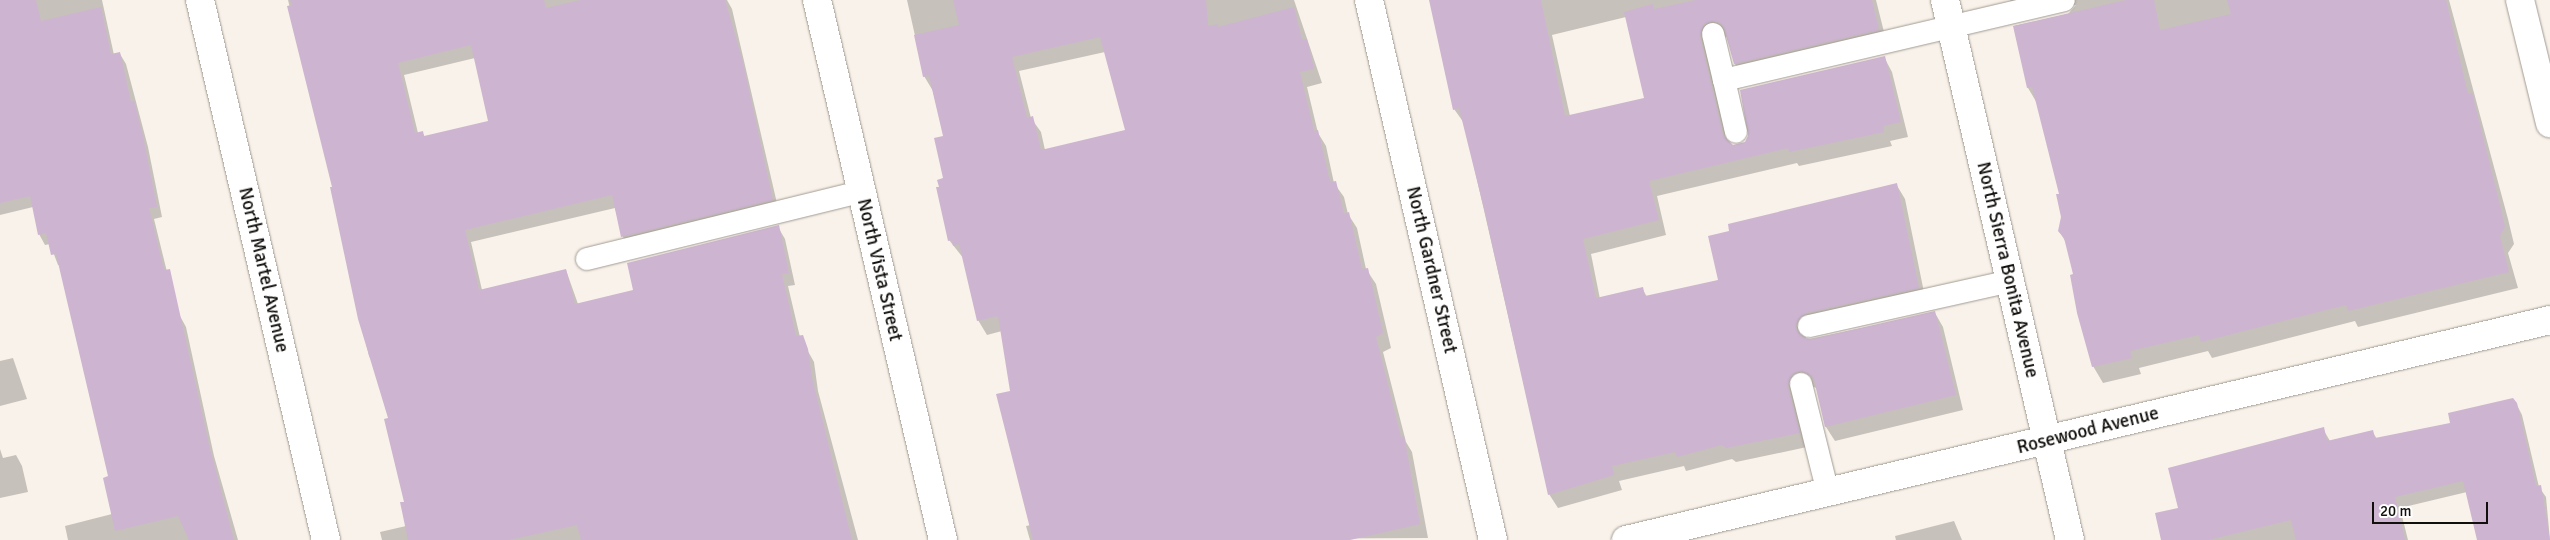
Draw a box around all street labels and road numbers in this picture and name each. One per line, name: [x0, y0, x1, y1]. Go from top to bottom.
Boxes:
street label: North Sierra Bonita Avenue: [1971, 160, 2043, 380]
street label: North Gardner Street: [1401, 184, 1461, 356]
street label: North Martel Avenue: [233, 185, 293, 355]
street label: North Vista Street: [852, 196, 906, 344]
street label: Rosewood Avenue: [2015, 402, 2161, 460]

